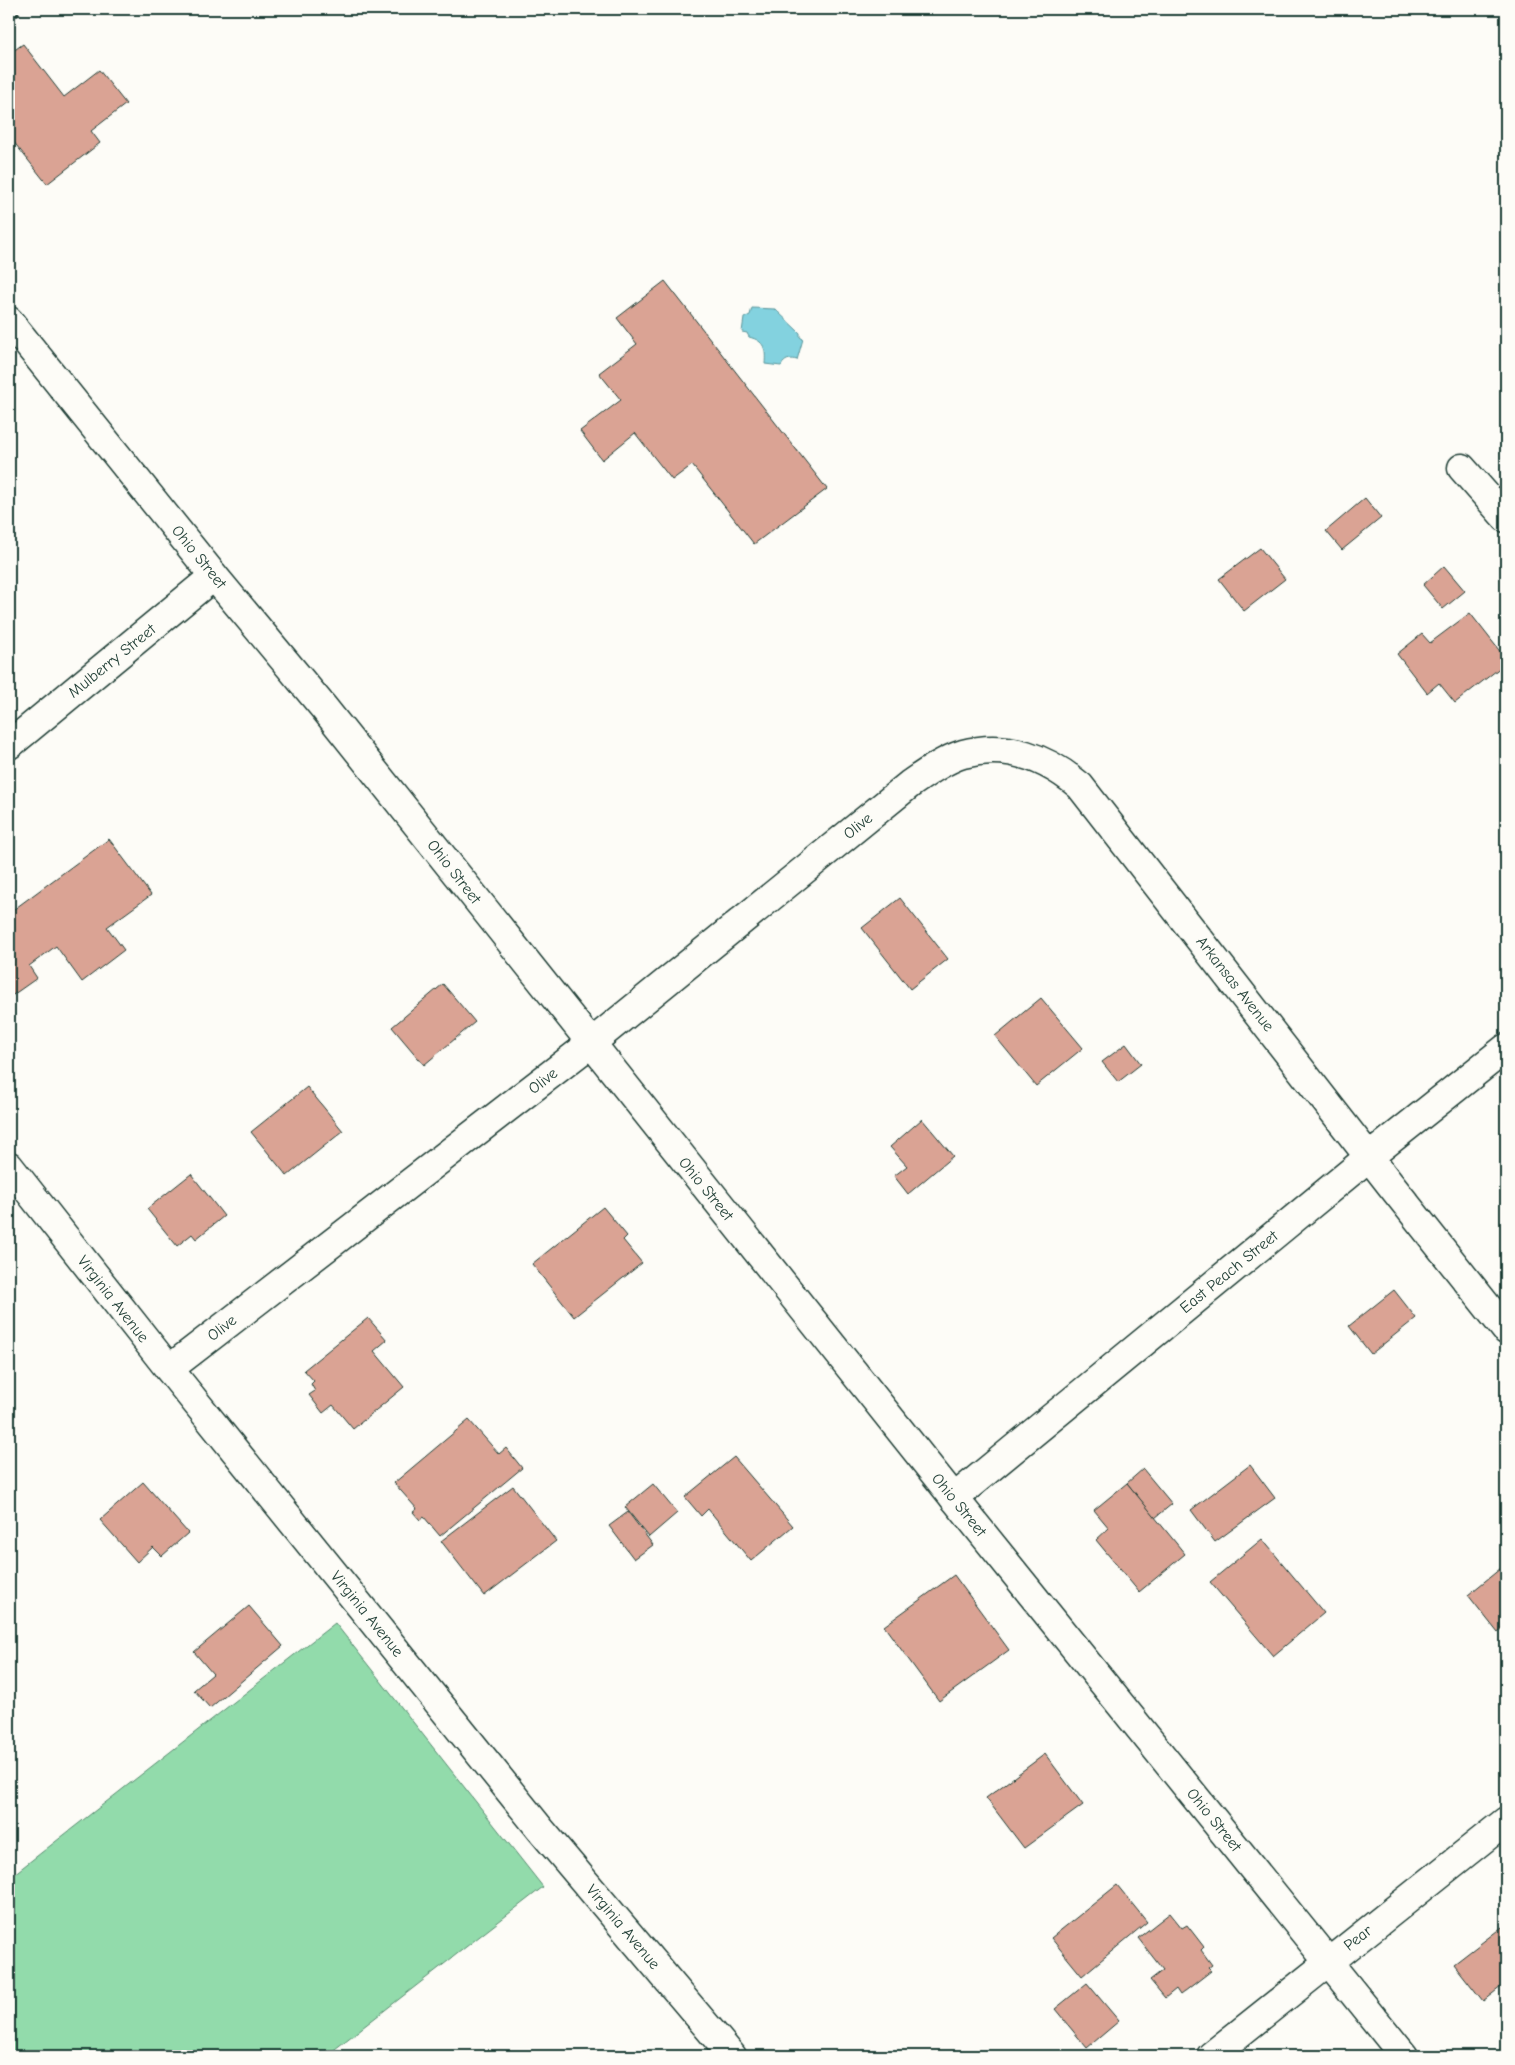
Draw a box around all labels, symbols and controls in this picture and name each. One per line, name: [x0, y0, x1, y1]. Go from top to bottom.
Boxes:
street label: Ohio Street: [168, 522, 230, 593]
street label: Mulberry Street: [65, 620, 160, 702]
street label: Olive: [840, 809, 876, 843]
street label: Ohio Street: [423, 836, 485, 908]
street label: Arkansas Avenue: [1192, 933, 1278, 1035]
street label: Olive: [525, 1064, 561, 1098]
street label: Ohio Street: [675, 1154, 737, 1225]
street label: East Peach Street: [1176, 1227, 1282, 1317]
street label: Virginia Avenue: [74, 1252, 152, 1346]
street label: Olive: [204, 1311, 240, 1345]
street label: Ohio Street: [928, 1470, 990, 1541]
street label: Virginia Avenue: [327, 1568, 407, 1660]
street label: Ohio Street: [1183, 1785, 1245, 1856]
street label: Virginia Avenue: [582, 1881, 664, 1973]
street label: Pear: [1340, 1921, 1376, 1955]

